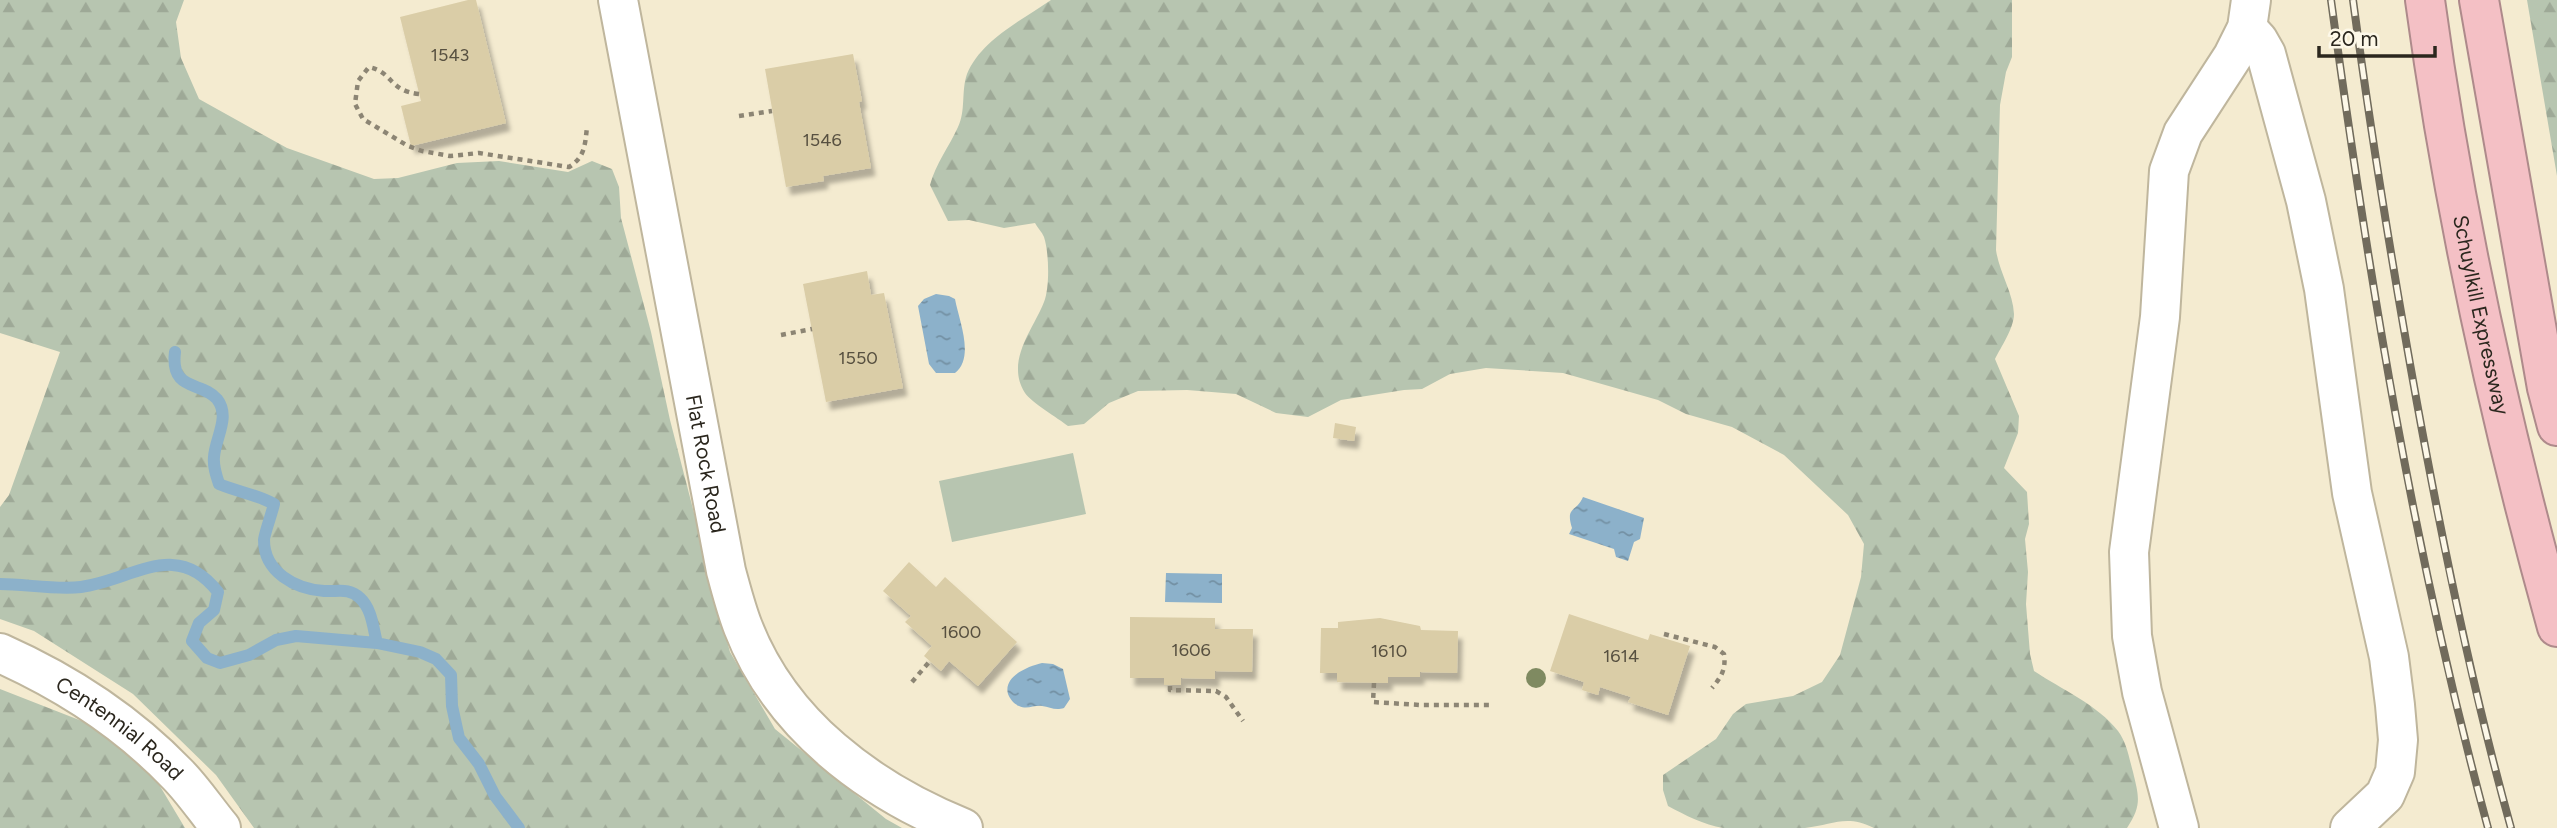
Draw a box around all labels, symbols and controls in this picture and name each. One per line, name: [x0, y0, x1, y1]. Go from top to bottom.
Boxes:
scale bar: [2319, 14, 2434, 58]
text: 20 m: [2330, 26, 2378, 51]
house number: 1543: [431, 44, 469, 66]
house number: 1546: [802, 129, 842, 151]
street label: Schuylkill Expressway: [2448, 213, 2515, 417]
house number: 1550: [838, 347, 878, 369]
street label: Flat Rock Road: [681, 392, 732, 535]
house number: 1600: [941, 621, 981, 643]
house number: 1606: [1171, 639, 1211, 661]
house number: 1610: [1371, 640, 1407, 662]
house number: 1614: [1603, 645, 1639, 667]
street label: Centennial Road: [51, 671, 189, 785]

